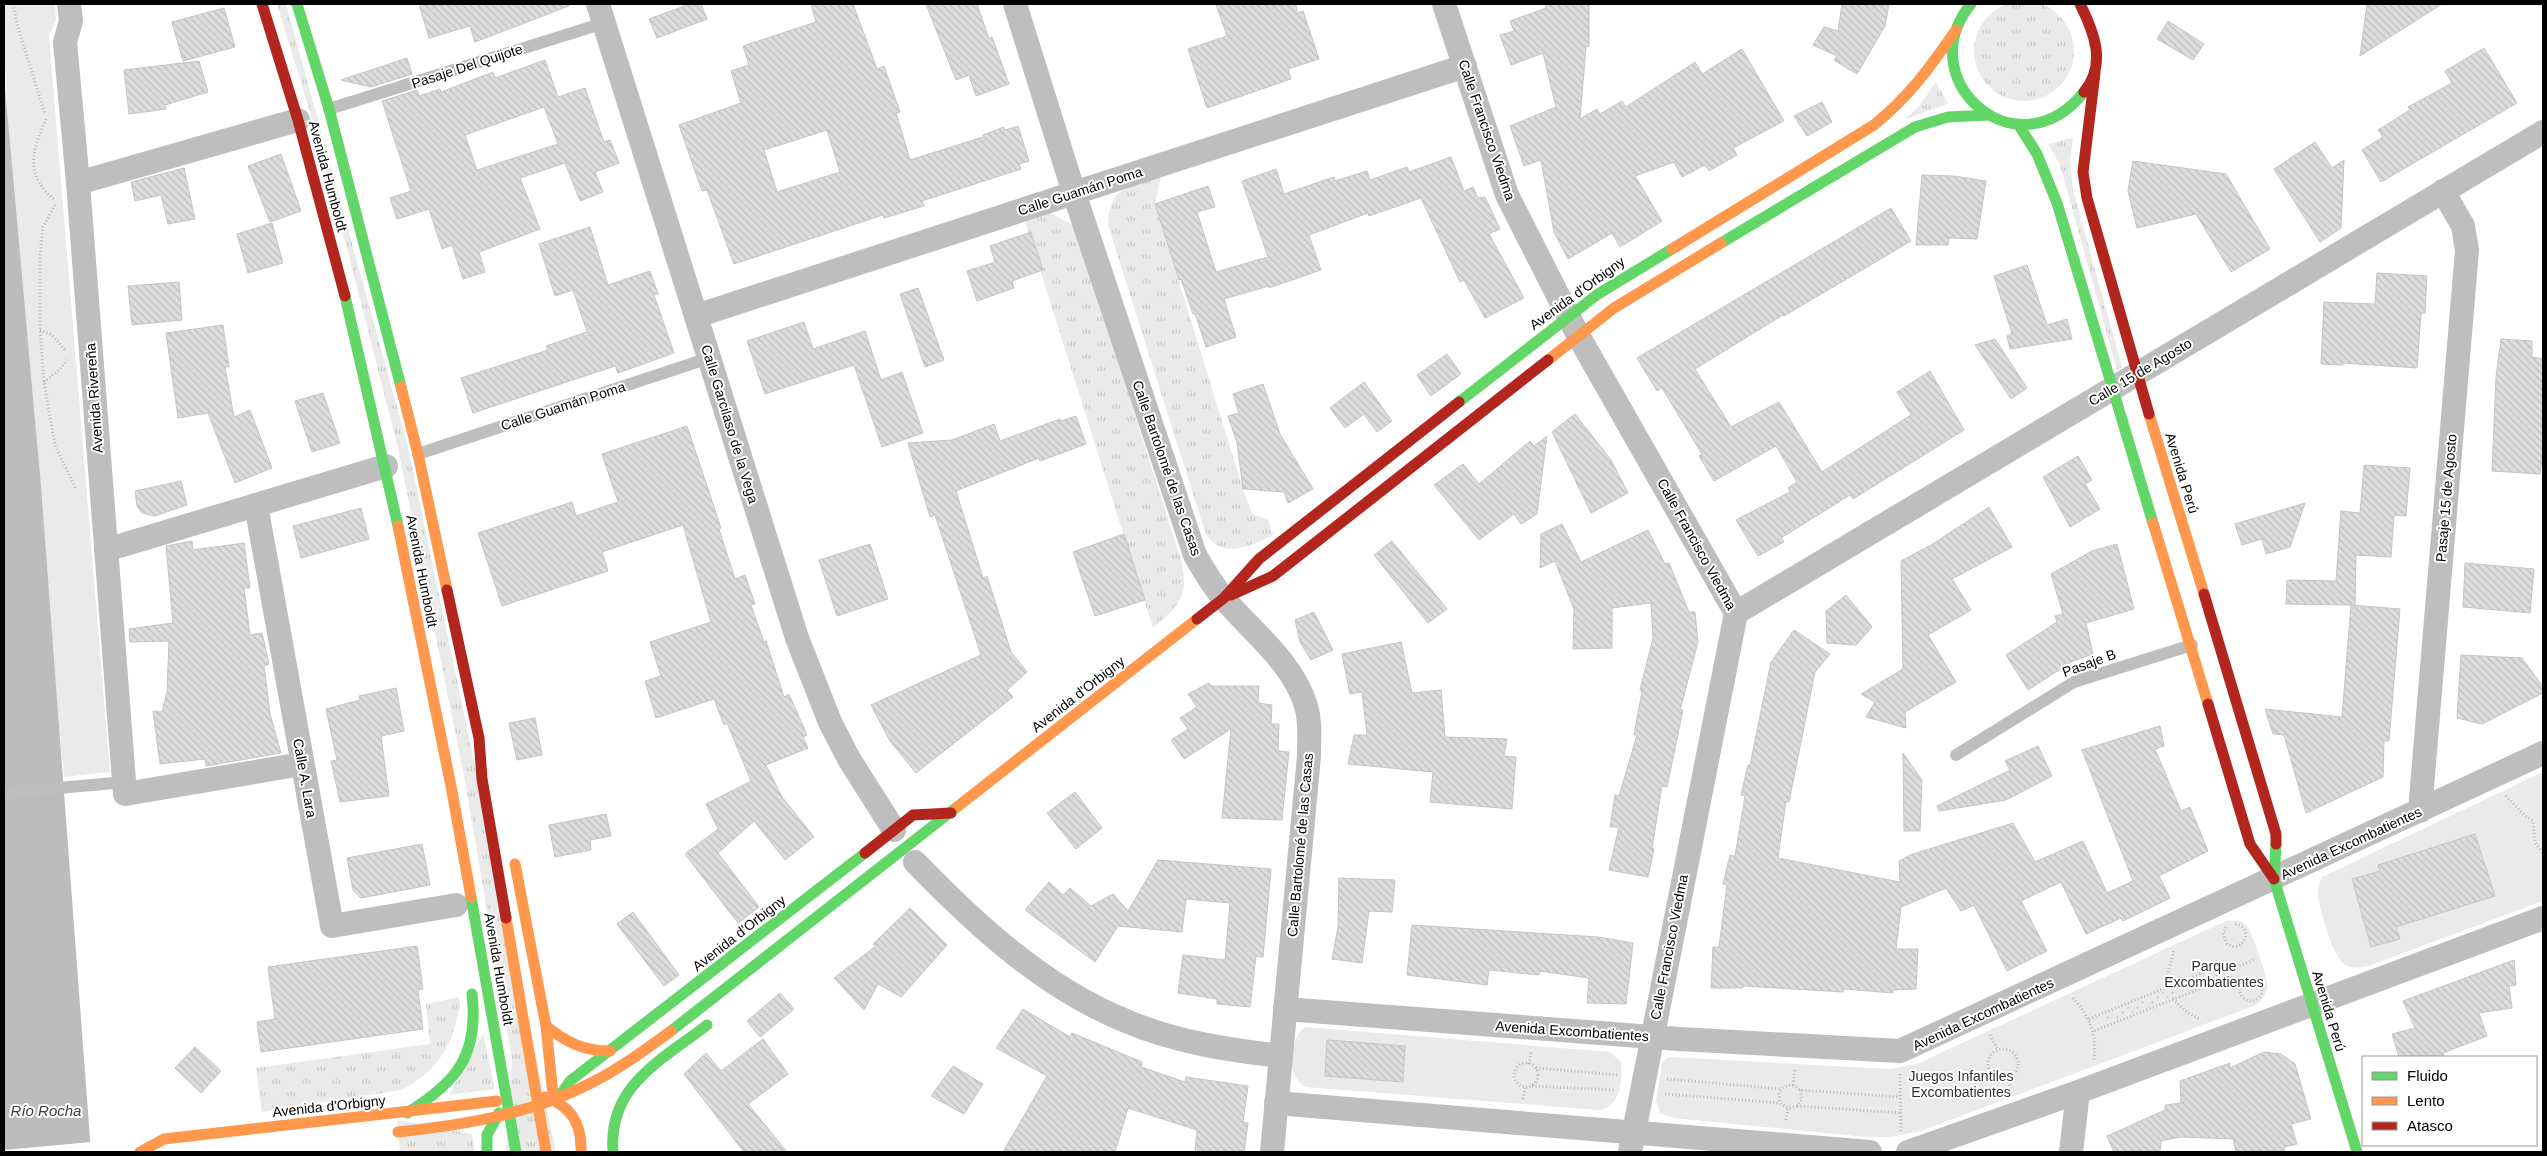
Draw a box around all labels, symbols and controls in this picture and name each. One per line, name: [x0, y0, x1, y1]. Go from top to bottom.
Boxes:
street label: Pasaje Del Quijote: [409, 40, 525, 92]
street label: Calle Francisco Viedma: [1455, 58, 1519, 203]
street label: Avenida Humboldt: [305, 119, 351, 233]
street label: Calle Guamán Poma: [1016, 163, 1144, 219]
street label: Avenida d'Orbigny: [1526, 253, 1628, 333]
street label: Calle 15 de Agosto: [2086, 335, 2195, 409]
street label: Avenida Rivereña: [82, 342, 106, 454]
street label: Calle Garcilaso de la Vega: [698, 343, 762, 505]
street label: Calle Guamán Poma: [499, 378, 627, 434]
street label: Calle Bartolomé de las Casas: [1129, 378, 1205, 558]
street label: Avenida Perú: [2162, 431, 2202, 515]
street label: Pasaje 15 de Agosto: [2432, 433, 2460, 563]
street label: Calle Francisco Viedma: [1654, 476, 1740, 613]
street label: Avenida Humboldt: [403, 513, 441, 629]
street label: Pasaje B: [2060, 646, 2118, 680]
street label: Avenida d'Orbigny: [1028, 653, 1128, 735]
street label: Calle A. Lara: [290, 737, 320, 819]
street label: Calle Bartolomé de las Casas: [1284, 752, 1316, 938]
street label: Avenida Excombatientes: [2278, 803, 2424, 883]
street label: Calle Francisco Viedma: [1647, 873, 1691, 1021]
street label: Avenida d'Orbigny: [689, 892, 789, 974]
street label: Avenida Humboldt: [481, 911, 517, 1027]
park label: Parque Excombatientes: [2164, 958, 2264, 990]
street label: Avenida Perú: [2309, 969, 2349, 1053]
street label: Avenida Excombatientes: [1910, 974, 2056, 1054]
street label: Avenida Excombatientes: [1495, 1018, 1649, 1044]
legend: [2362, 1056, 2537, 1146]
text: Fluido: [2407, 1067, 2448, 1084]
park label: Juegos Infantiles Excombatientes: [1908, 1068, 2014, 1100]
street label: Avenida d'Orbigny: [272, 1092, 386, 1120]
text: Lento: [2407, 1092, 2445, 1109]
water label: Río Rocha: [11, 1102, 81, 1119]
text: Atasco: [2407, 1117, 2453, 1134]

